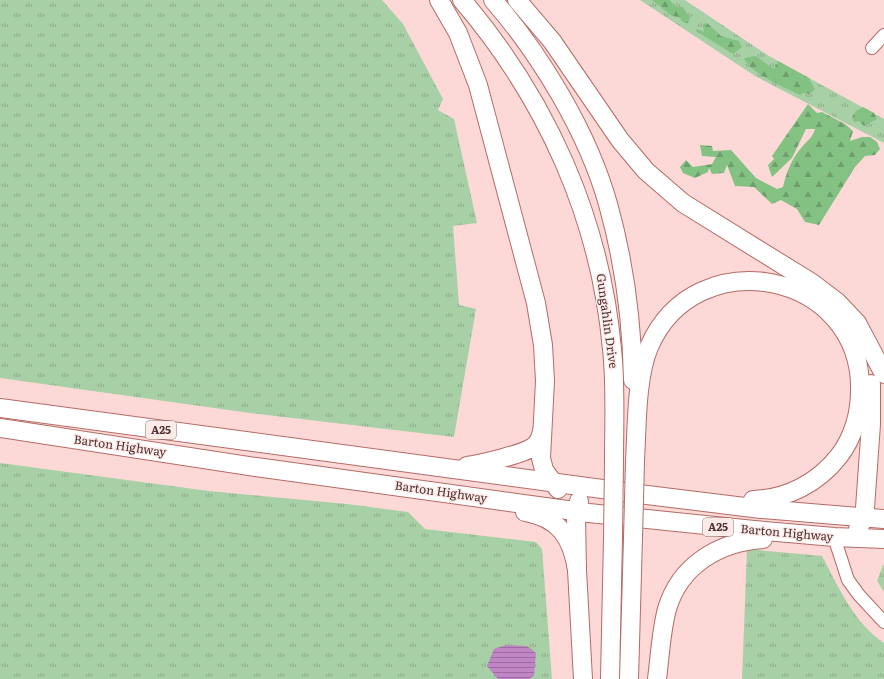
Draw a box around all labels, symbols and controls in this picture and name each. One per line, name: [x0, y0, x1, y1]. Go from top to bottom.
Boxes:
street label: Gungahlin Drive: [592, 272, 624, 369]
road number: A25: [146, 421, 176, 439]
street label: Barton Highway: [73, 430, 168, 460]
street label: Barton Highway: [394, 476, 489, 506]
road number: A25: [703, 518, 733, 536]
street label: Barton Highway: [740, 519, 834, 545]

